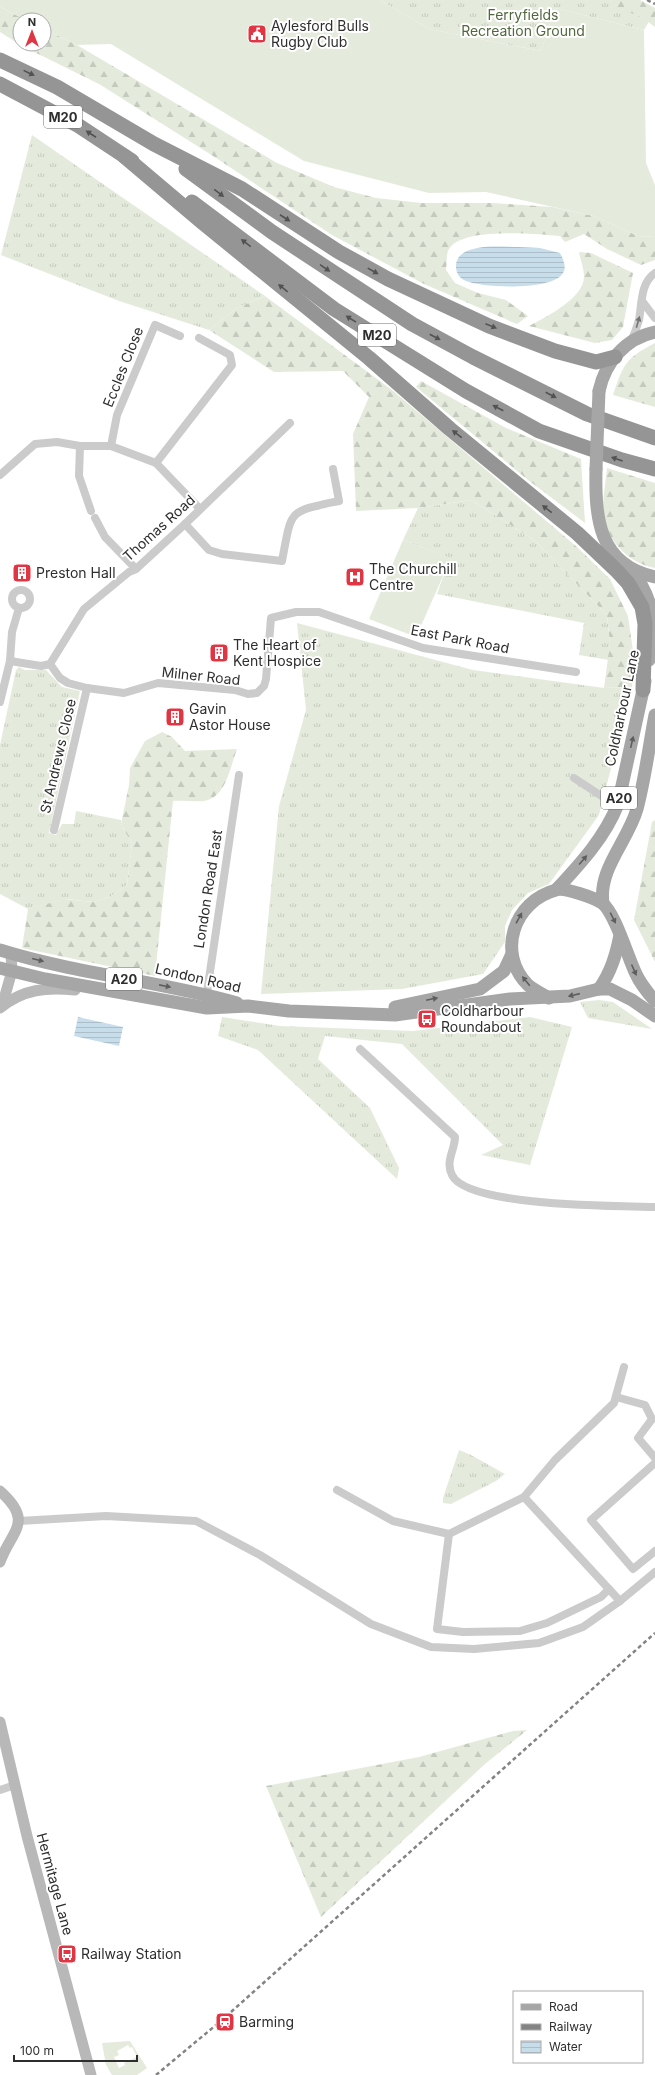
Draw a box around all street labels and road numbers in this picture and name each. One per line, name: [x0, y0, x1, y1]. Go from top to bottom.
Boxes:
road number: M20: [44, 106, 82, 128]
street label: Eccles Close: [99, 324, 146, 409]
road number: M20: [358, 324, 396, 346]
street label: Thomas Road: [119, 491, 198, 564]
street label: East Park Road: [409, 621, 511, 656]
street label: Coldharbour Lane: [601, 648, 642, 768]
street label: Milner Road: [161, 663, 241, 688]
street label: St Andrews Close: [36, 697, 79, 815]
road number: A20: [601, 787, 637, 809]
street label: London Road East: [190, 828, 225, 949]
street label: London Road: [154, 959, 243, 996]
road number: A20: [106, 968, 142, 990]
street label: Hermitage Lane: [34, 1831, 77, 1937]

